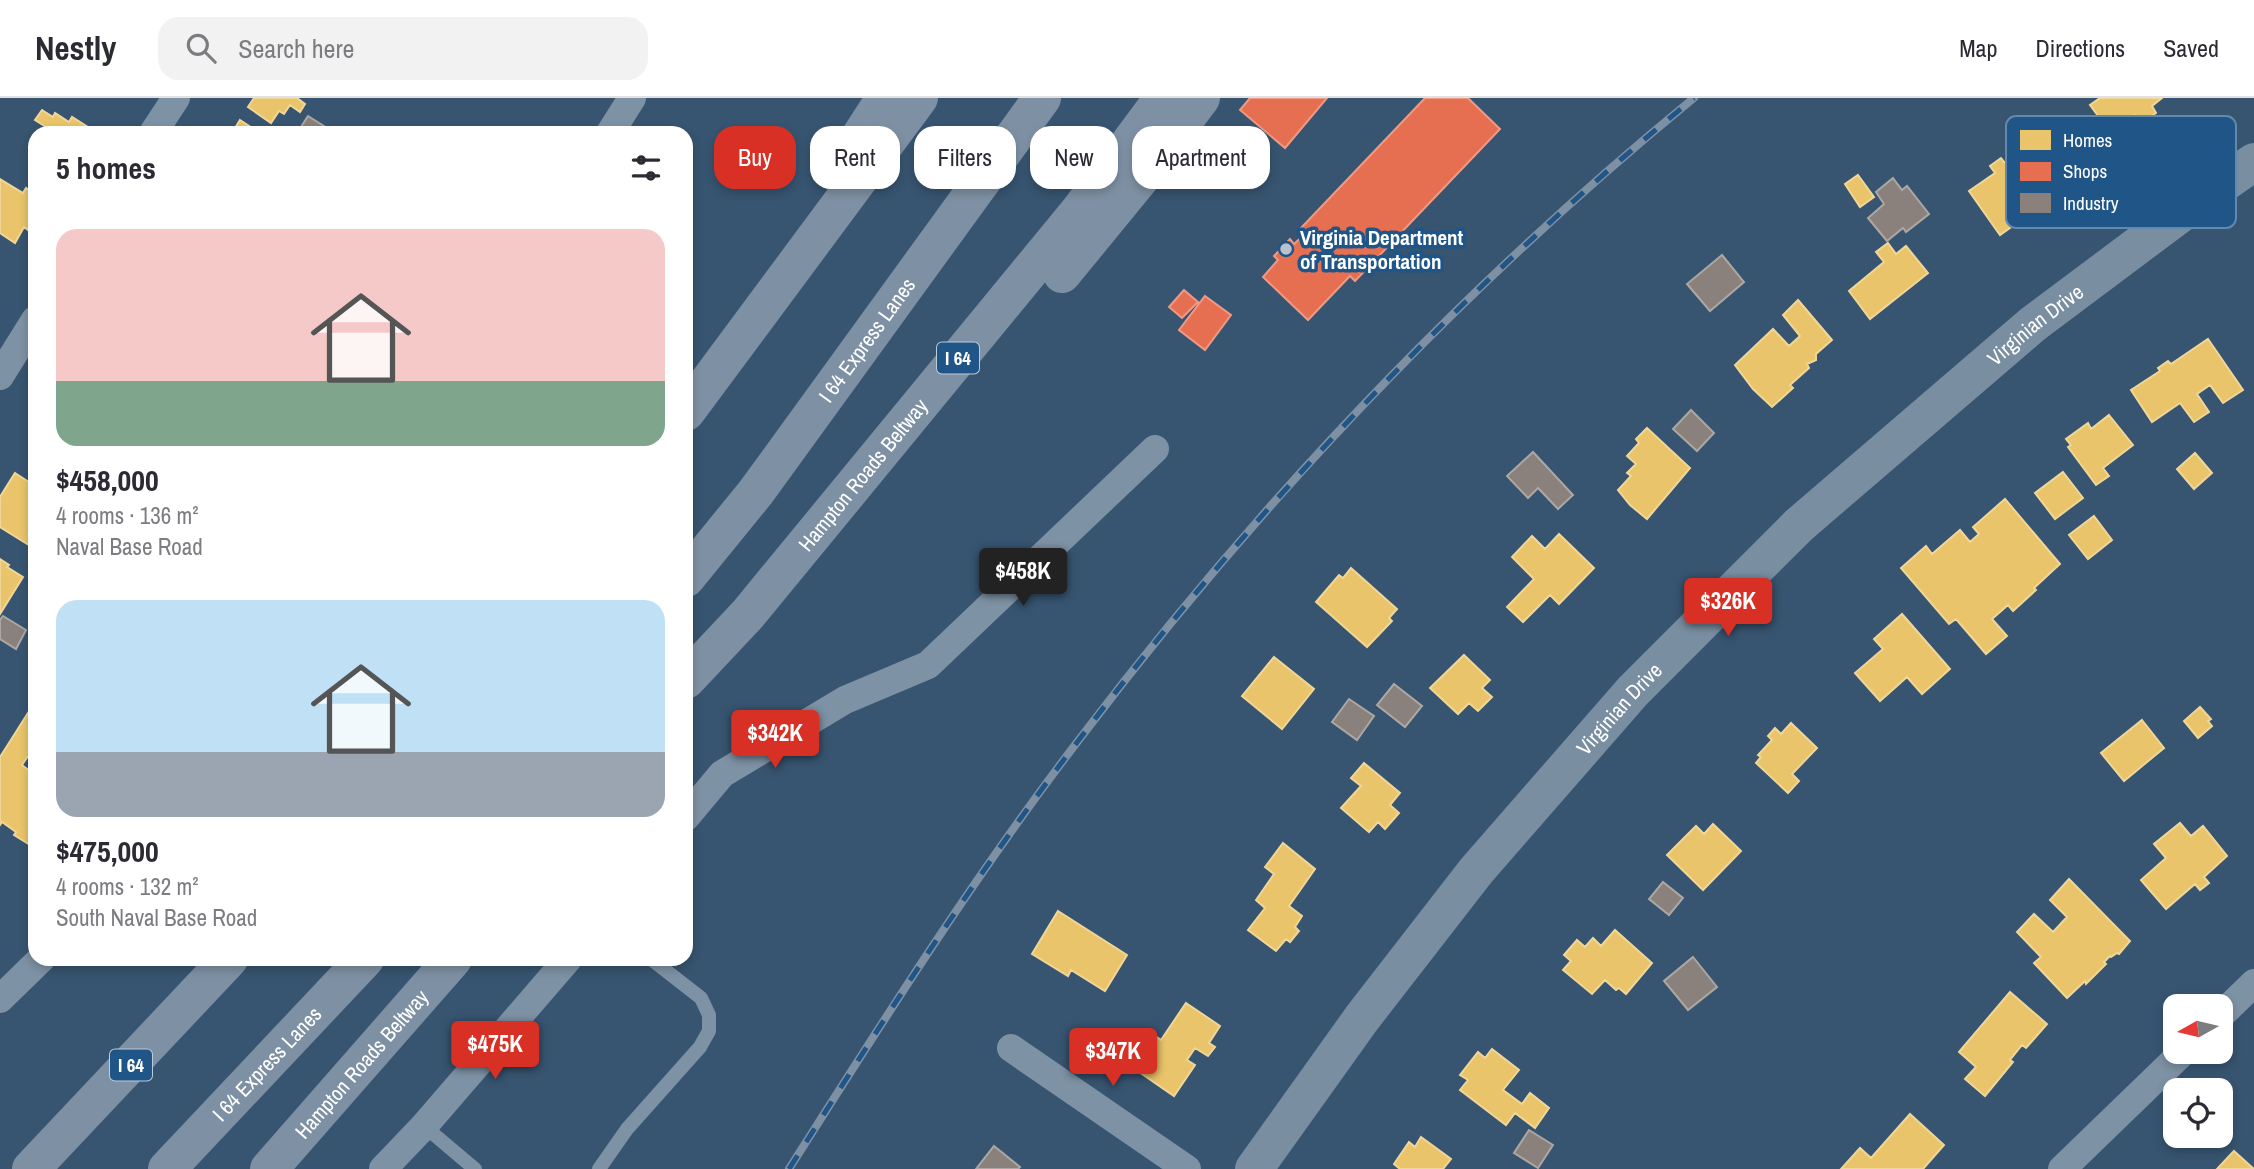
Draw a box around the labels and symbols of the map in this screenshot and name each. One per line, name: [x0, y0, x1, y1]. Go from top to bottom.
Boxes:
legend: [2006, 116, 2236, 228]
text: Homes: [2063, 127, 2113, 153]
text: Shops: [2063, 158, 2107, 184]
text: Industry: [2063, 190, 2119, 216]
place label: Virginia Department of Transportation: [1300, 223, 1464, 276]
marker: Virginia Department of Transportation: [1278, 241, 1294, 257]
street label: I 64 Express Lanes: [811, 272, 922, 408]
street label: Virginian Drive: [1981, 277, 2089, 372]
road number: I 64: [937, 342, 979, 374]
street label: Hampton Roads Beltway: [791, 392, 934, 557]
pin: $458K: [974, 548, 1072, 608]
pin: $326K: [1679, 578, 1777, 638]
street label: Virginian Drive: [1569, 656, 1668, 761]
pin: $342K: [726, 710, 824, 770]
street label: Hampton Roads Beltway: [288, 983, 435, 1145]
north arrow: [2163, 994, 2233, 1064]
street label: I 64 Express Lanes: [205, 1000, 328, 1127]
pin: $475K: [446, 1021, 544, 1081]
pin: $347K: [1064, 1028, 1162, 1088]
road number: I 64: [110, 1049, 152, 1080]

